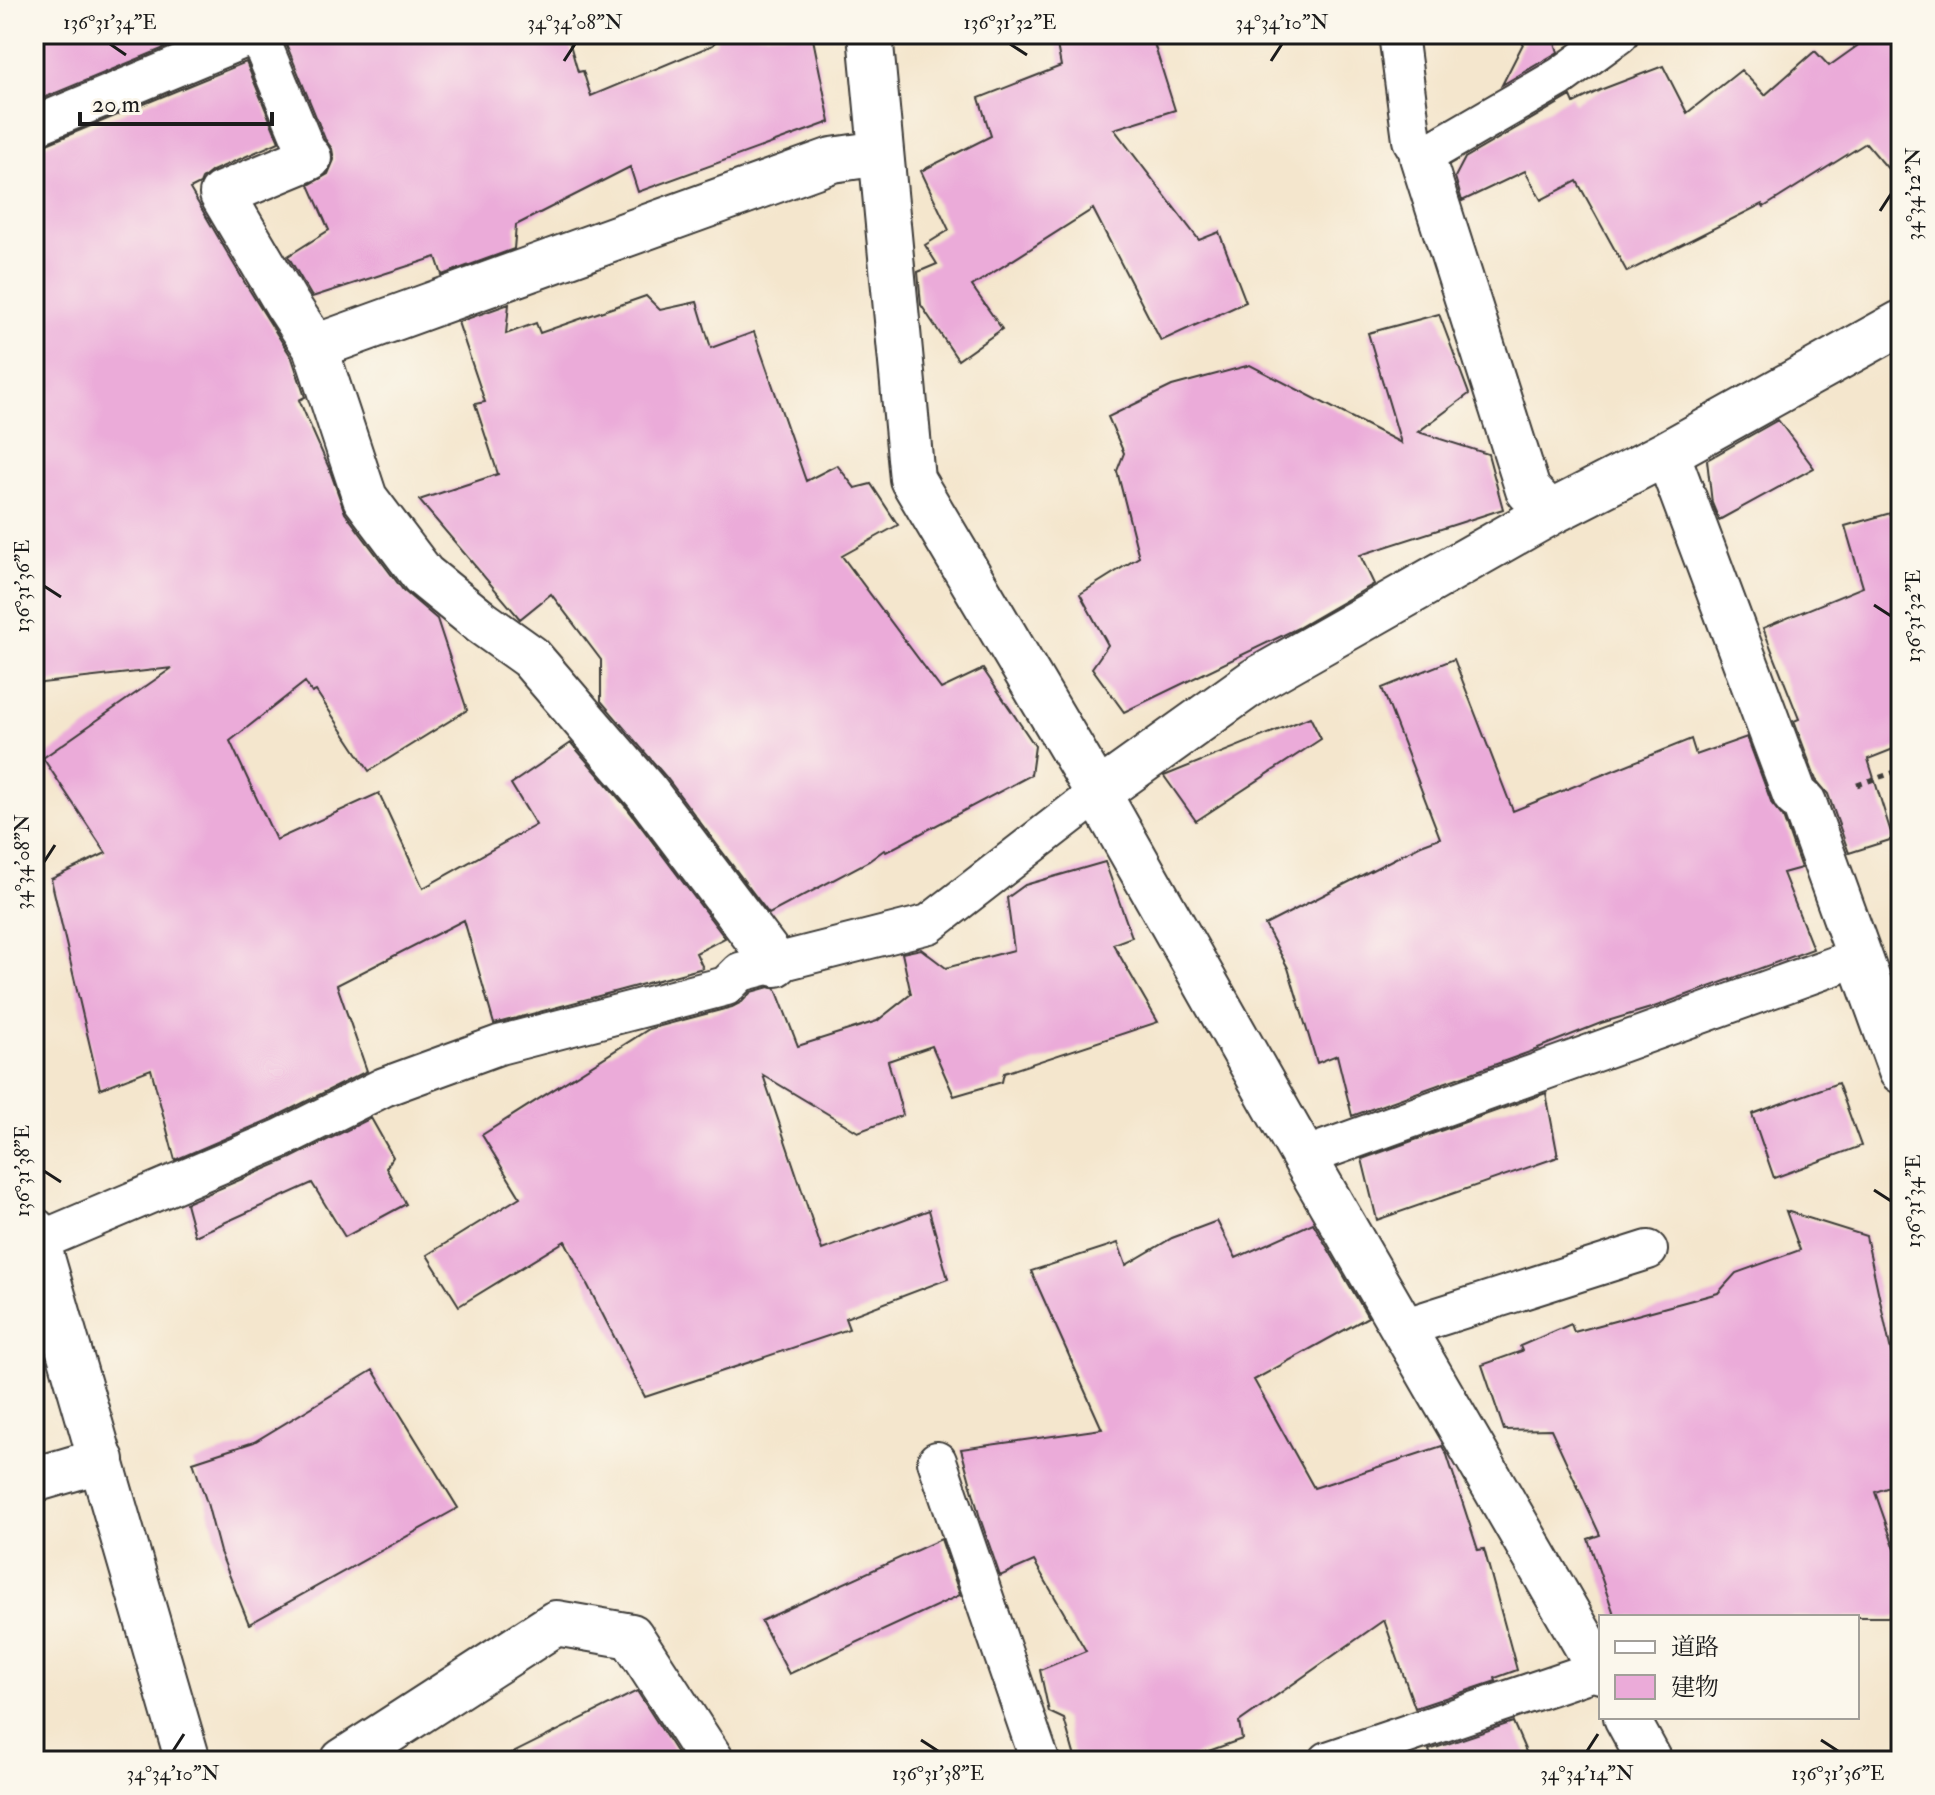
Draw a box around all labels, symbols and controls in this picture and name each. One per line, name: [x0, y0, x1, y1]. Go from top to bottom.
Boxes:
text: 136°31'34"E: [63, 10, 157, 35]
text: 34°34'08"N: [527, 10, 623, 35]
text: 136°31'32"E: [964, 10, 1056, 35]
text: 34°34'10"N: [1236, 10, 1329, 35]
scale bar: [80, 76, 272, 126]
text: 20 m: [92, 89, 141, 120]
text: 34°34'12"N: [1901, 147, 1926, 240]
text: 136°31'36"E: [10, 540, 35, 632]
text: 136°31'32"E: [1901, 570, 1926, 662]
text: 34°34'08"N: [10, 814, 35, 910]
text: 136°31'38"E: [10, 1125, 35, 1217]
text: 136°31'34"E: [1901, 1154, 1926, 1248]
legend: [1599, 1615, 1859, 1719]
text: 道路: [1671, 1632, 1719, 1663]
text: 建物: [1671, 1672, 1719, 1703]
text: 34°34'10"N: [127, 1761, 220, 1786]
text: 136°31'38"E: [892, 1761, 984, 1786]
text: 34°34'14"N: [1540, 1761, 1634, 1786]
text: 136°31'36"E: [1792, 1761, 1884, 1786]

